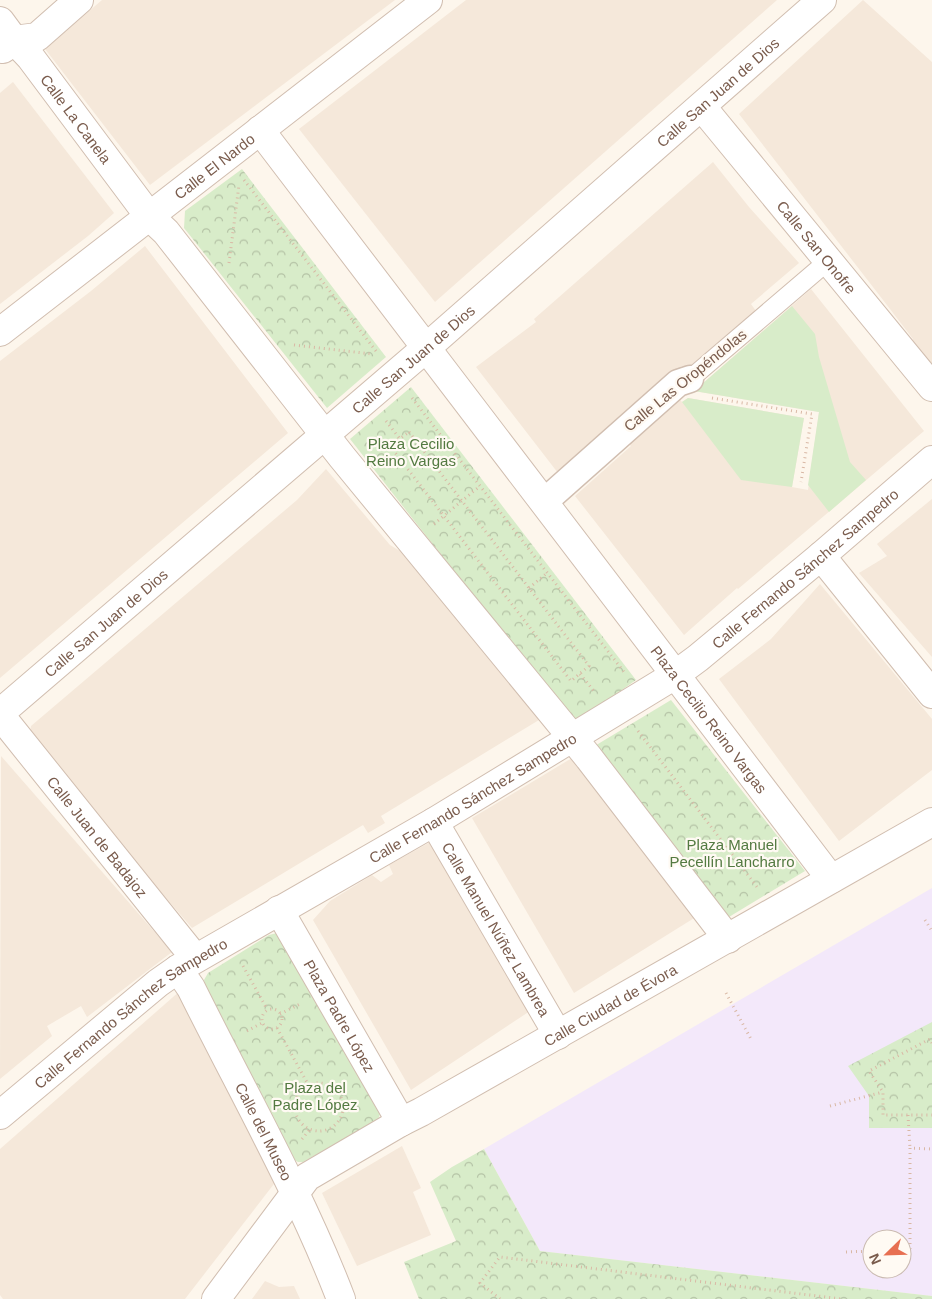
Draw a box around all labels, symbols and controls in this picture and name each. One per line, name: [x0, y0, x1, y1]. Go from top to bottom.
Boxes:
street label: Calle San Juan de Dios: [653, 34, 782, 150]
street label: Calle La Canela: [37, 71, 115, 167]
street label: Calle El Nardo: [171, 130, 258, 202]
street label: Calle San Onofre: [774, 197, 860, 297]
street label: Calle San Juan de Dios: [348, 301, 478, 417]
street label: Calle Las Oropéndolas: [620, 325, 750, 435]
park label: Plaza Cecilio Reino Vargas: [366, 435, 456, 469]
street label: Calle Fernando Sánchez Sampedro: [708, 485, 902, 652]
street label: Calle San Juan de Dios: [40, 565, 171, 680]
street label: Plaza Cecilio Reino Vargas: [648, 642, 771, 796]
street label: Calle Fernando Sánchez Sampedro: [366, 729, 579, 866]
street label: Calle Juan de Badajoz: [44, 773, 151, 901]
park label: Plaza Manuel Pecellín Lancharro: [669, 836, 795, 870]
street label: Calle Manuel Núñez Lambrea: [439, 839, 554, 1020]
street label: Calle Fernando Sánchez Sampedro: [30, 934, 230, 1092]
street label: Plaza Padre López: [301, 957, 379, 1075]
street label: Calle Ciudad de Évora: [541, 960, 680, 1049]
park label: Plaza del Padre López: [272, 1079, 358, 1113]
street label: Calle del Museo: [232, 1080, 296, 1183]
north arrow: [862, 1229, 912, 1279]
text: N: [866, 1251, 884, 1267]

